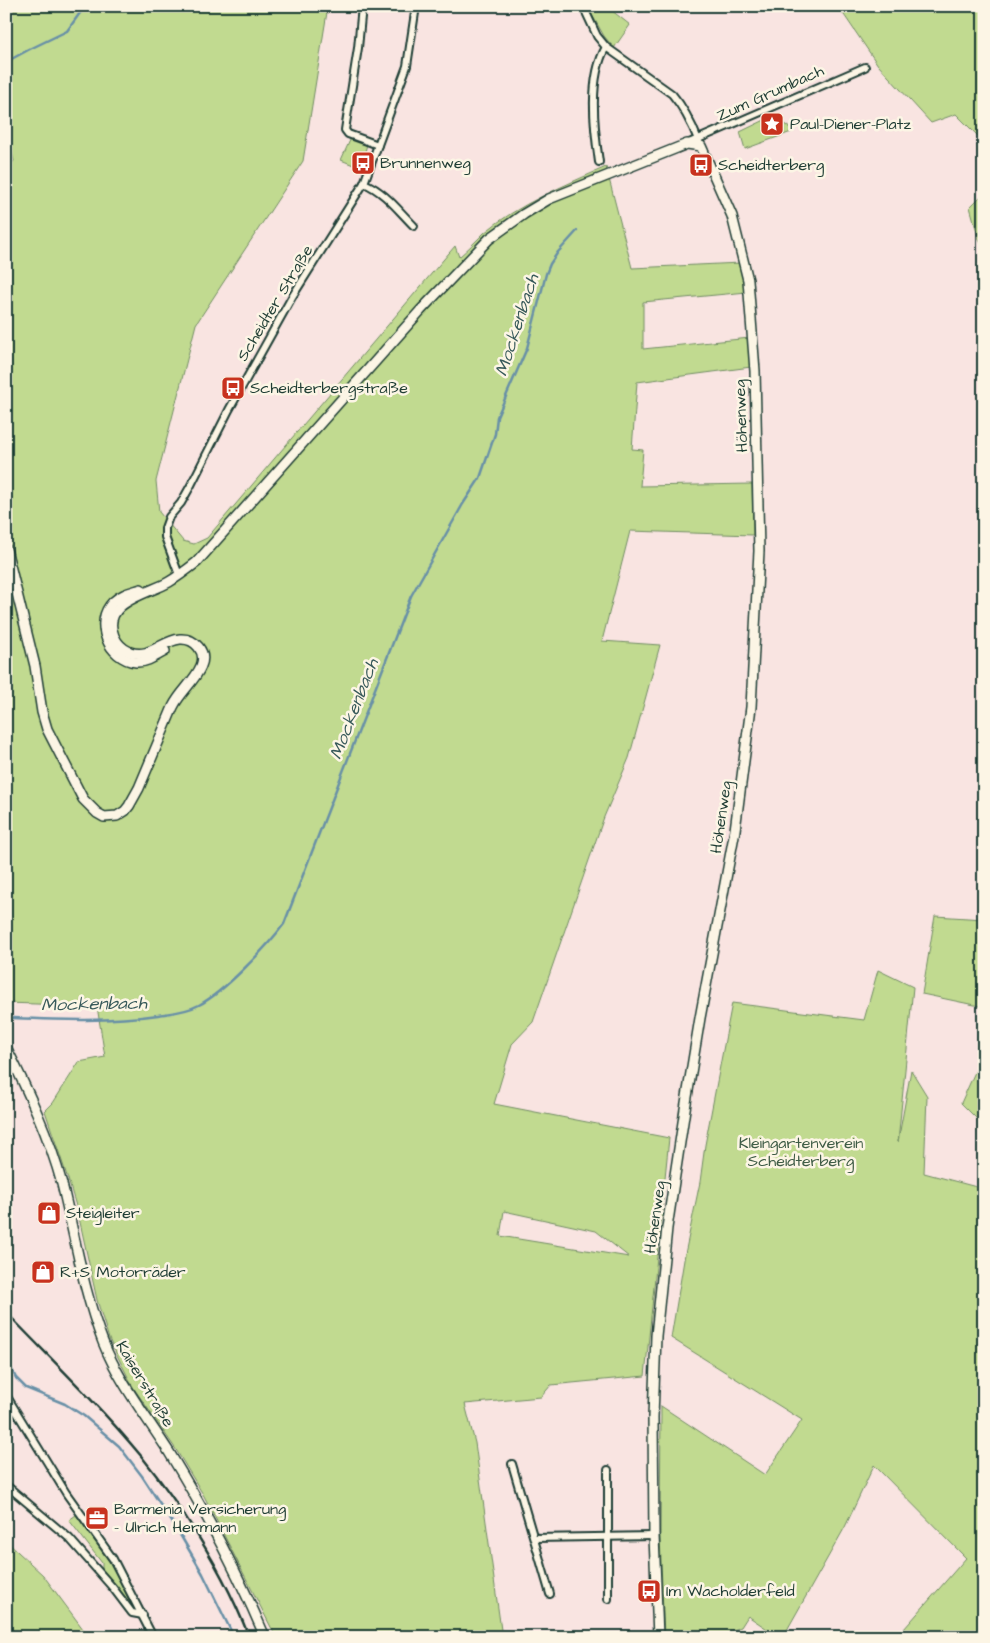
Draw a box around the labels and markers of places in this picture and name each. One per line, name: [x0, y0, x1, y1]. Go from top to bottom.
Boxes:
place icon: Paul-Diener-Platz: [759, 111, 785, 137]
place label: Paul-Diener-Platz: [790, 113, 911, 135]
bus stop icon: Brunnenweg: [350, 150, 376, 176]
place label: Brunnenweg: [380, 152, 471, 175]
bus stop icon: Scheidterberg: [688, 152, 714, 178]
place label: Scheidterberg: [718, 154, 824, 177]
bus stop icon: Scheidterbergstraße: [220, 375, 246, 401]
place label: Scheidterbergstraße: [250, 377, 408, 400]
shop icon: Steigleiter: [36, 1200, 62, 1226]
place label: Steigleiter: [66, 1202, 140, 1225]
shop icon: R+S Motorräder: [30, 1259, 56, 1285]
place label: R+S Motorräder: [60, 1261, 186, 1283]
place label: Barmenia Versicherung - Ulrich Hermann: [114, 1498, 286, 1538]
office icon: Barmenia Versicherung - Ulrich Hermann: [84, 1505, 110, 1531]
bus stop icon: Im Wacholderfeld: [636, 1578, 662, 1604]
place label: Im Wacholderfeld: [666, 1580, 795, 1602]

